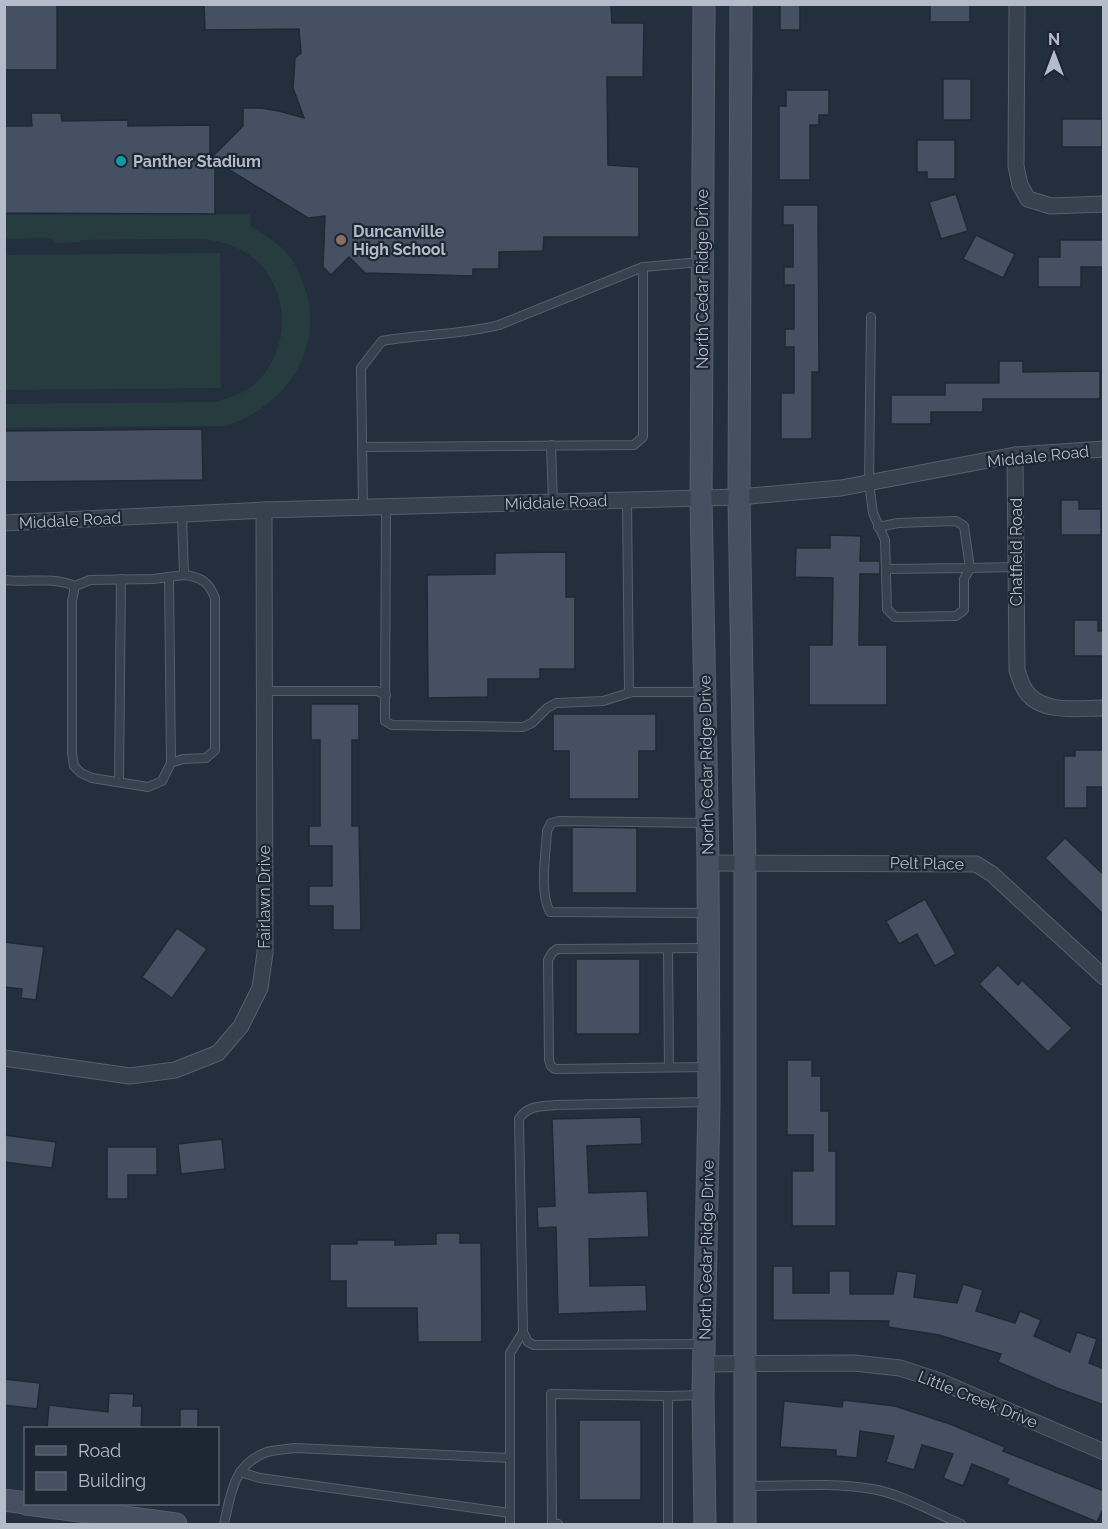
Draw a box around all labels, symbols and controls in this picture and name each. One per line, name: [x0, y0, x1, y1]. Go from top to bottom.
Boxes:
north arrow: [1024, 24, 1084, 84]
text: N: [1048, 30, 1060, 49]
place label: Panther Stadium: [133, 152, 261, 171]
marker: Panther Stadium: [114, 154, 128, 168]
street label: North Cedar Ridge Drive: [693, 189, 712, 369]
place label: Duncanville High School: [353, 222, 447, 259]
marker: Duncanville High School: [334, 233, 348, 247]
street label: Middale Road: [986, 442, 1090, 471]
street label: Middale Road: [505, 491, 608, 514]
street label: Chatfield Road: [1007, 498, 1026, 606]
street label: Middale Road: [18, 508, 122, 533]
street label: North Cedar Ridge Drive: [695, 675, 718, 855]
street label: Fairlawn Drive: [255, 845, 274, 949]
street label: Pelt Place: [890, 853, 964, 874]
street label: North Cedar Ridge Drive: [695, 1160, 718, 1340]
street label: Little Creek Drive: [915, 1367, 1040, 1432]
legend: [24, 1427, 219, 1505]
text: Road: [78, 1440, 121, 1461]
text: Building: [78, 1470, 146, 1491]

